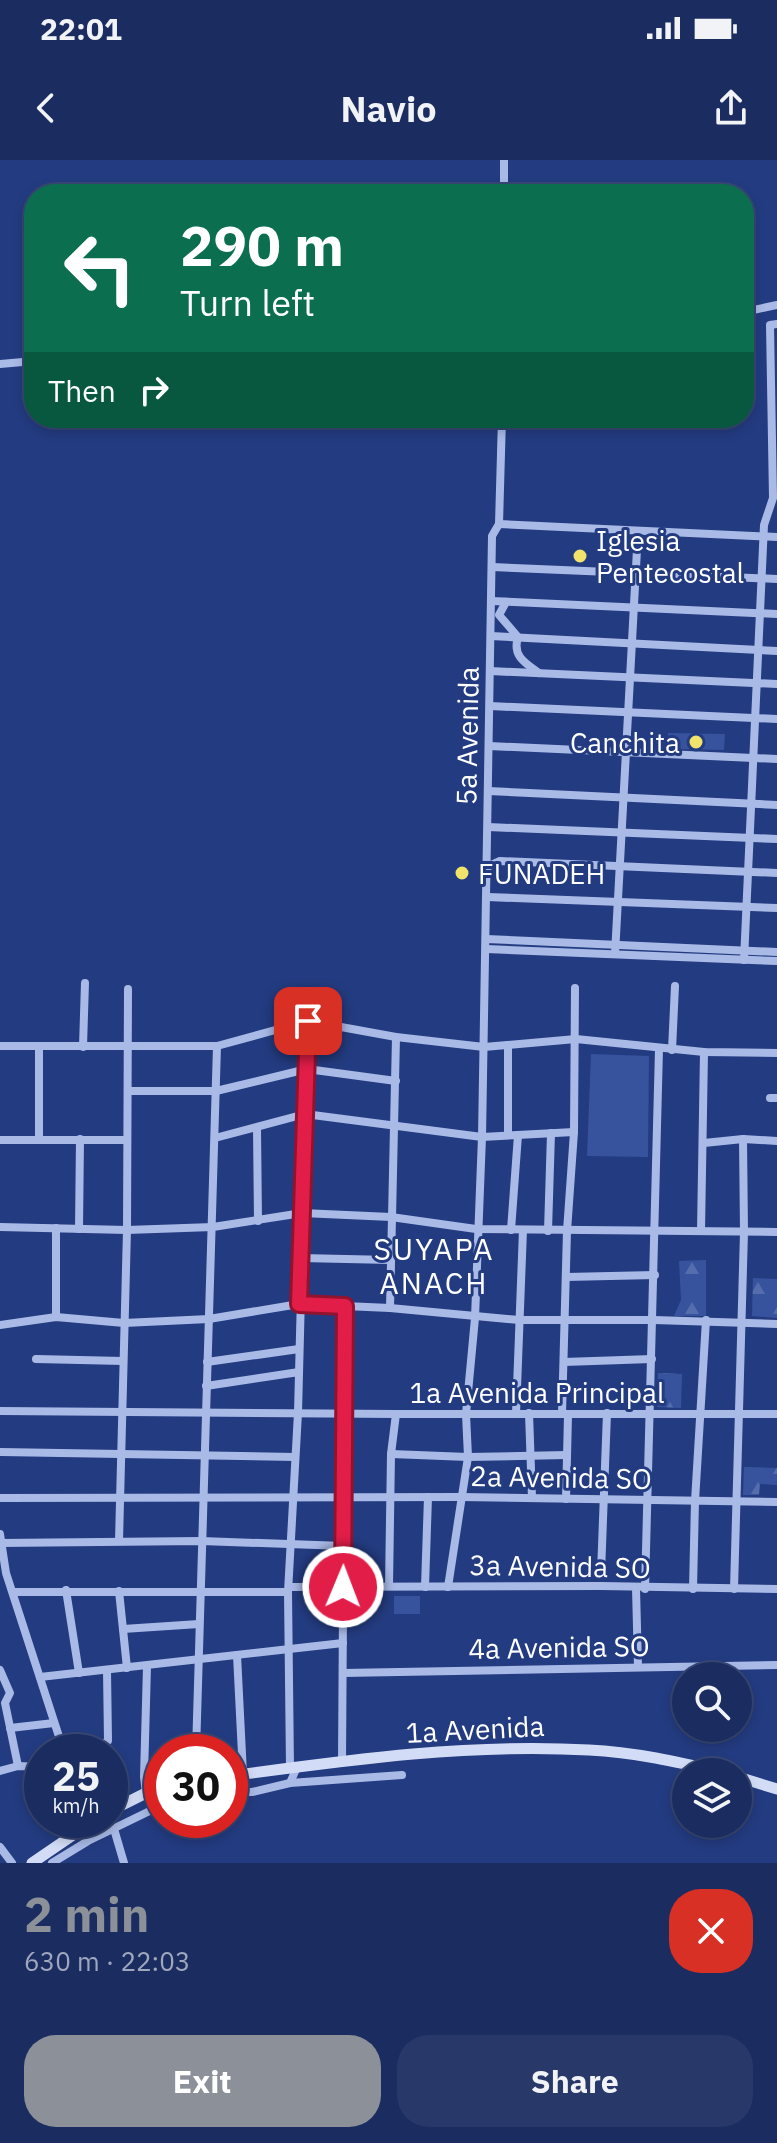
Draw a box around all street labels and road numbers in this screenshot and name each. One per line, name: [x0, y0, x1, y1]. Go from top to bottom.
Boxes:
street label: 5a Avenida: [447, 666, 487, 806]
street label: 1a Avenida Principal: [409, 1374, 665, 1411]
street label: 2a Avenida SO: [470, 1457, 652, 1497]
street label: 3a Avenida SO: [469, 1546, 651, 1586]
street label: 4a Avenida SO: [468, 1627, 650, 1667]
street label: 1a Avenida: [405, 1707, 545, 1751]

